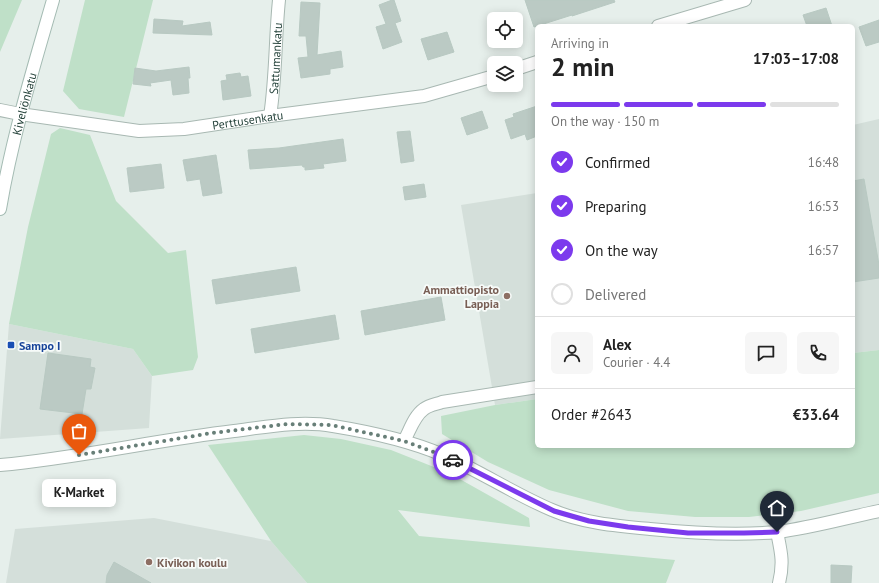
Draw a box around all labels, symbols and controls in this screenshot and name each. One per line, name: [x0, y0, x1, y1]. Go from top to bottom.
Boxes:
map controls: [487, 12, 523, 92]
button: locate: [487, 12, 523, 48]
street label: Sattumankatu: [265, 22, 285, 95]
text: Arriving in: [551, 35, 609, 52]
text: 17:03–17:08: [753, 49, 839, 68]
text: 2 min: [551, 50, 614, 83]
button: layers: [487, 56, 523, 92]
street label: Kiveliönkatu: [8, 71, 39, 137]
street label: Perttusenkatu: [211, 107, 284, 132]
text: On the way · 150 m: [551, 113, 659, 130]
icon: check: [551, 151, 573, 173]
text: Confirmed: [585, 153, 650, 172]
text: 16:48: [808, 154, 839, 171]
icon: check: [551, 195, 573, 217]
text: Preparing: [585, 197, 647, 216]
text: 16:53: [808, 198, 839, 215]
icon: check: [551, 239, 573, 261]
text: On the way: [585, 241, 658, 260]
text: 16:57: [808, 242, 839, 259]
place label: Ammattiopisto Lappia: [423, 282, 500, 311]
text: Delivered: [585, 285, 646, 304]
marker: Ammattiopisto Lappia: [502, 291, 512, 301]
button: person: [551, 332, 593, 374]
button: chat: [745, 332, 787, 374]
button: phone: [797, 332, 839, 374]
text: Alex: [603, 335, 632, 354]
place label: Sampo I: [19, 338, 60, 353]
marker: Sampo I: [6, 340, 16, 350]
text: Courier · 4.4: [603, 354, 670, 371]
text: Order #2643: [551, 405, 632, 424]
text: €33.64: [793, 405, 839, 424]
pin: [62, 414, 96, 455]
icon: bag: [68, 420, 90, 442]
courier: [433, 440, 473, 480]
icon: car: [442, 449, 464, 471]
callout: K-Market: [42, 479, 116, 507]
text: K-Market: [54, 484, 104, 501]
pin: [760, 491, 794, 532]
icon: home: [766, 497, 788, 519]
place label: Kivikon koulu: [157, 555, 227, 570]
marker: Kivikon koulu: [144, 557, 154, 567]

